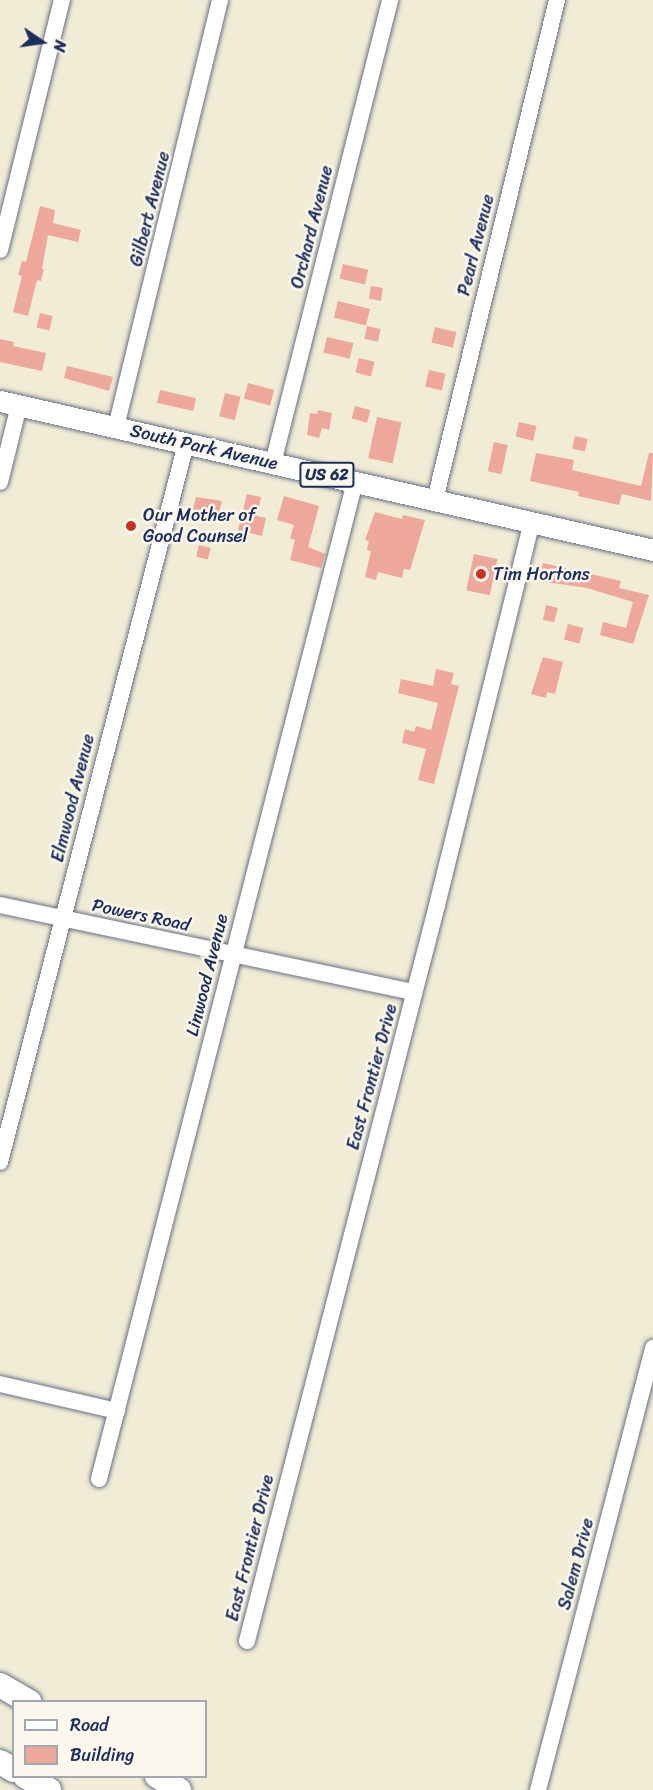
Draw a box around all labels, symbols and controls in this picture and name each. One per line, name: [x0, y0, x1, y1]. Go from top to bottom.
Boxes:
north arrow: [12, 12, 72, 72]
text: N: [45, 37, 75, 55]
street label: Gilbert Avenue: [125, 149, 175, 269]
street label: Orchard Avenue: [286, 164, 338, 290]
street label: Pearl Avenue: [453, 192, 499, 298]
street label: South Park Avenue: [128, 419, 280, 475]
road number: US 62: [298, 462, 356, 488]
place label: Our Mother of Good Counsel: [143, 505, 256, 548]
marker: Our Mother of Good Counsel: [124, 519, 138, 533]
place label: Tim Hortons: [493, 563, 591, 585]
marker: Tim Hortons: [474, 567, 488, 581]
street label: Elmwood Avenue: [47, 732, 99, 864]
street label: Powers Road: [90, 894, 192, 936]
street label: Linwood Avenue: [181, 912, 233, 1038]
street label: East Frontier Drive: [342, 1002, 402, 1152]
street label: East Frontier Drive: [221, 1473, 279, 1623]
street label: Salem Drive: [553, 1516, 599, 1612]
legend: [12, 1700, 207, 1778]
text: Road: [70, 1709, 109, 1741]
text: Building: [70, 1739, 134, 1771]

